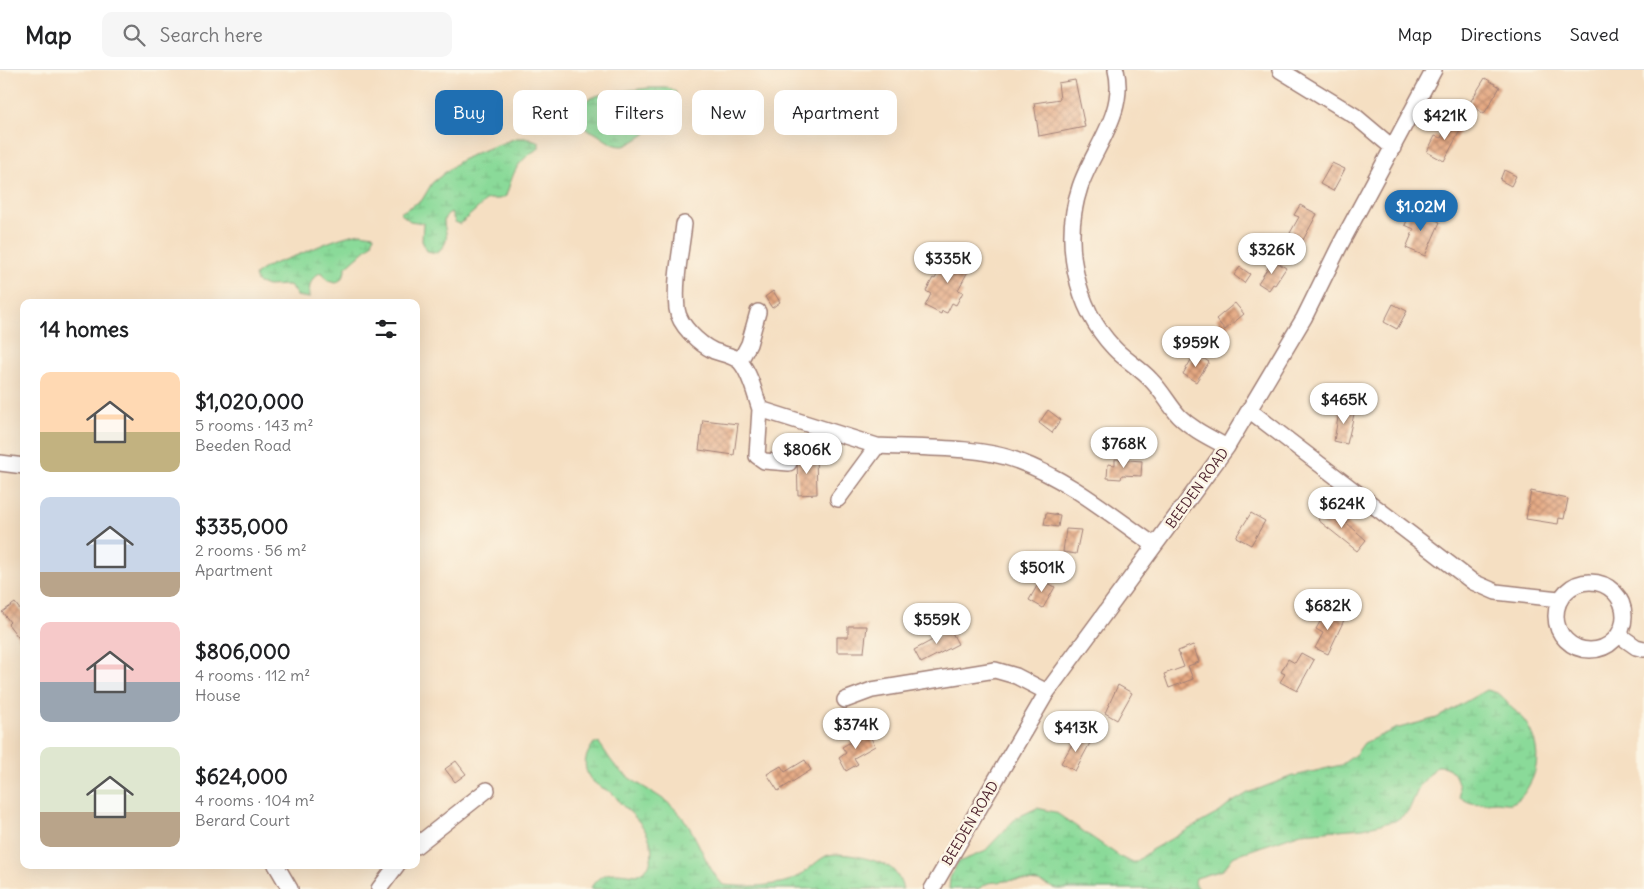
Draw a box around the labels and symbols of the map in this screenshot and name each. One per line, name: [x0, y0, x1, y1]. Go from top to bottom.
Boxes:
pin: $421K: [1410, 98, 1480, 141]
pin: $1.02M: [1380, 190, 1462, 232]
pin: $326K: [1237, 232, 1307, 275]
pin: $335K: [913, 242, 983, 284]
pin: $959K: [1161, 326, 1231, 368]
pin: $465K: [1309, 382, 1379, 425]
pin: $768K: [1089, 426, 1159, 469]
pin: $806K: [772, 432, 842, 475]
street label: BEEDEN ROAD: [1162, 444, 1232, 532]
pin: $624K: [1307, 486, 1377, 529]
pin: $501K: [1007, 550, 1077, 593]
pin: $682K: [1293, 588, 1363, 631]
pin: $559K: [902, 602, 972, 645]
pin: $374K: [821, 708, 891, 750]
pin: $413K: [1041, 710, 1111, 753]
street label: BEEDEN ROAD: [938, 777, 1002, 868]

